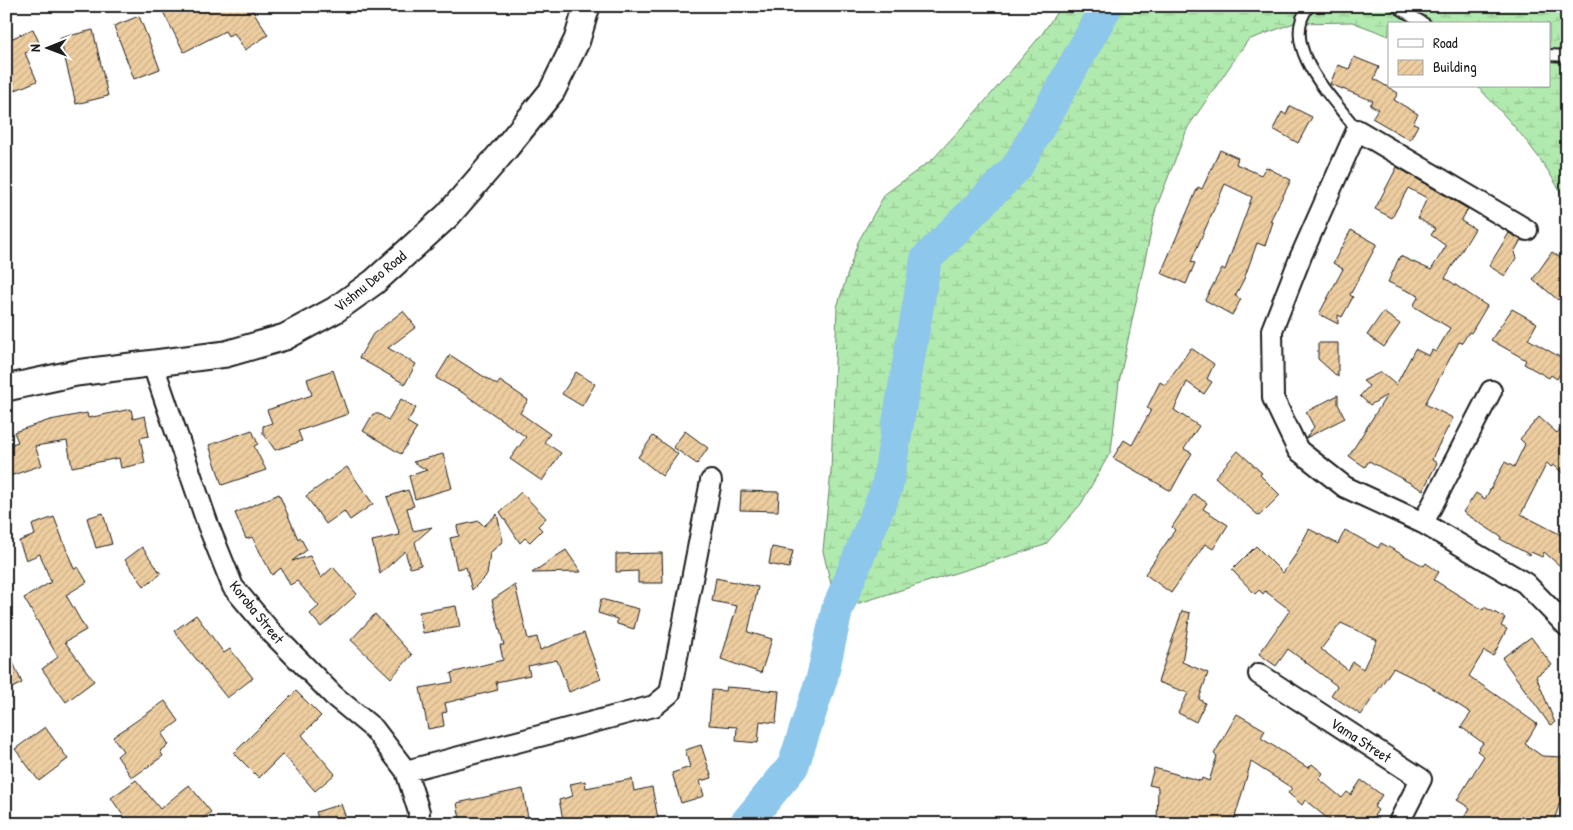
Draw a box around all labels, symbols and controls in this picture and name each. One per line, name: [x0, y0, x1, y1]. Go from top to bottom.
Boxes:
north arrow: [22, 22, 72, 72]
legend: [1388, 22, 1550, 88]
text: Road: [1433, 32, 1458, 53]
text: N: [25, 44, 44, 52]
text: Building: [1433, 56, 1477, 77]
street label: Vishnu Deo Road: [329, 245, 411, 317]
street label: Koroba Street: [225, 576, 290, 649]
street label: Vama Street: [1326, 712, 1396, 768]

